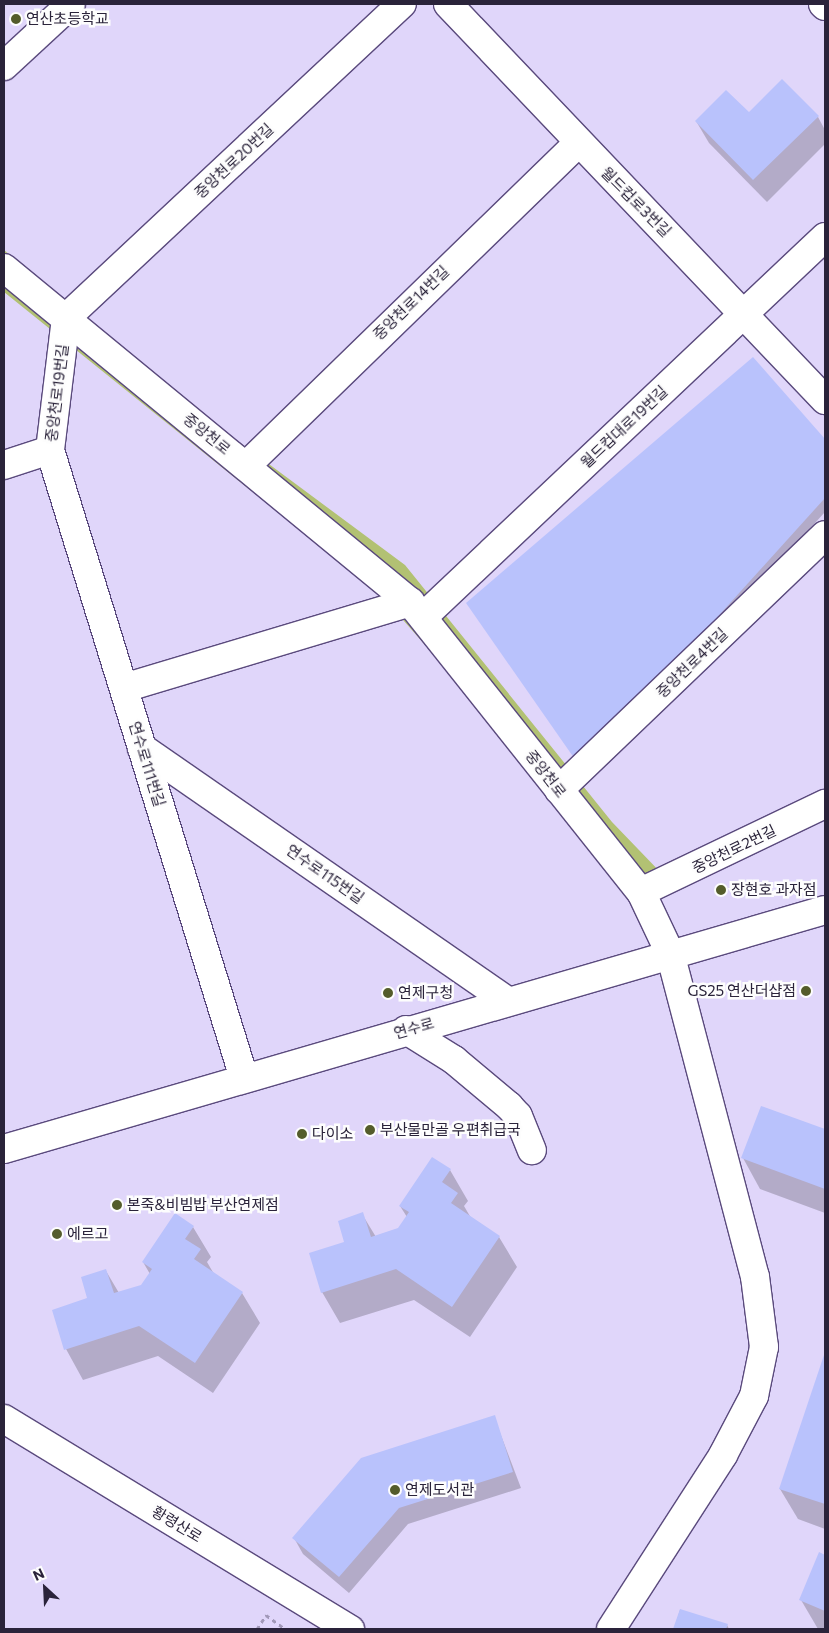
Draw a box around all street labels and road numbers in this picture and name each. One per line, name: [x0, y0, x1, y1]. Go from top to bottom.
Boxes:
street label: 중앙천로20번길: [191, 120, 277, 202]
street label: 월드컵로3번길: [597, 163, 675, 241]
street label: 중앙천로14번길: [369, 262, 453, 344]
street label: 중앙천로19번길: [42, 343, 72, 443]
street label: 월드컵대로19번길: [577, 382, 671, 472]
street label: 중앙천로: [180, 410, 234, 458]
street label: 중앙천로4번길: [653, 625, 731, 701]
street label: 연수로111번길: [125, 719, 169, 809]
street label: 중앙천로: [522, 747, 570, 801]
street label: 중앙천로2번길: [689, 821, 779, 877]
street label: 연수로115번길: [283, 841, 367, 907]
street label: 연수로: [392, 1014, 436, 1042]
street label: 황령산로: [149, 1502, 205, 1546]

